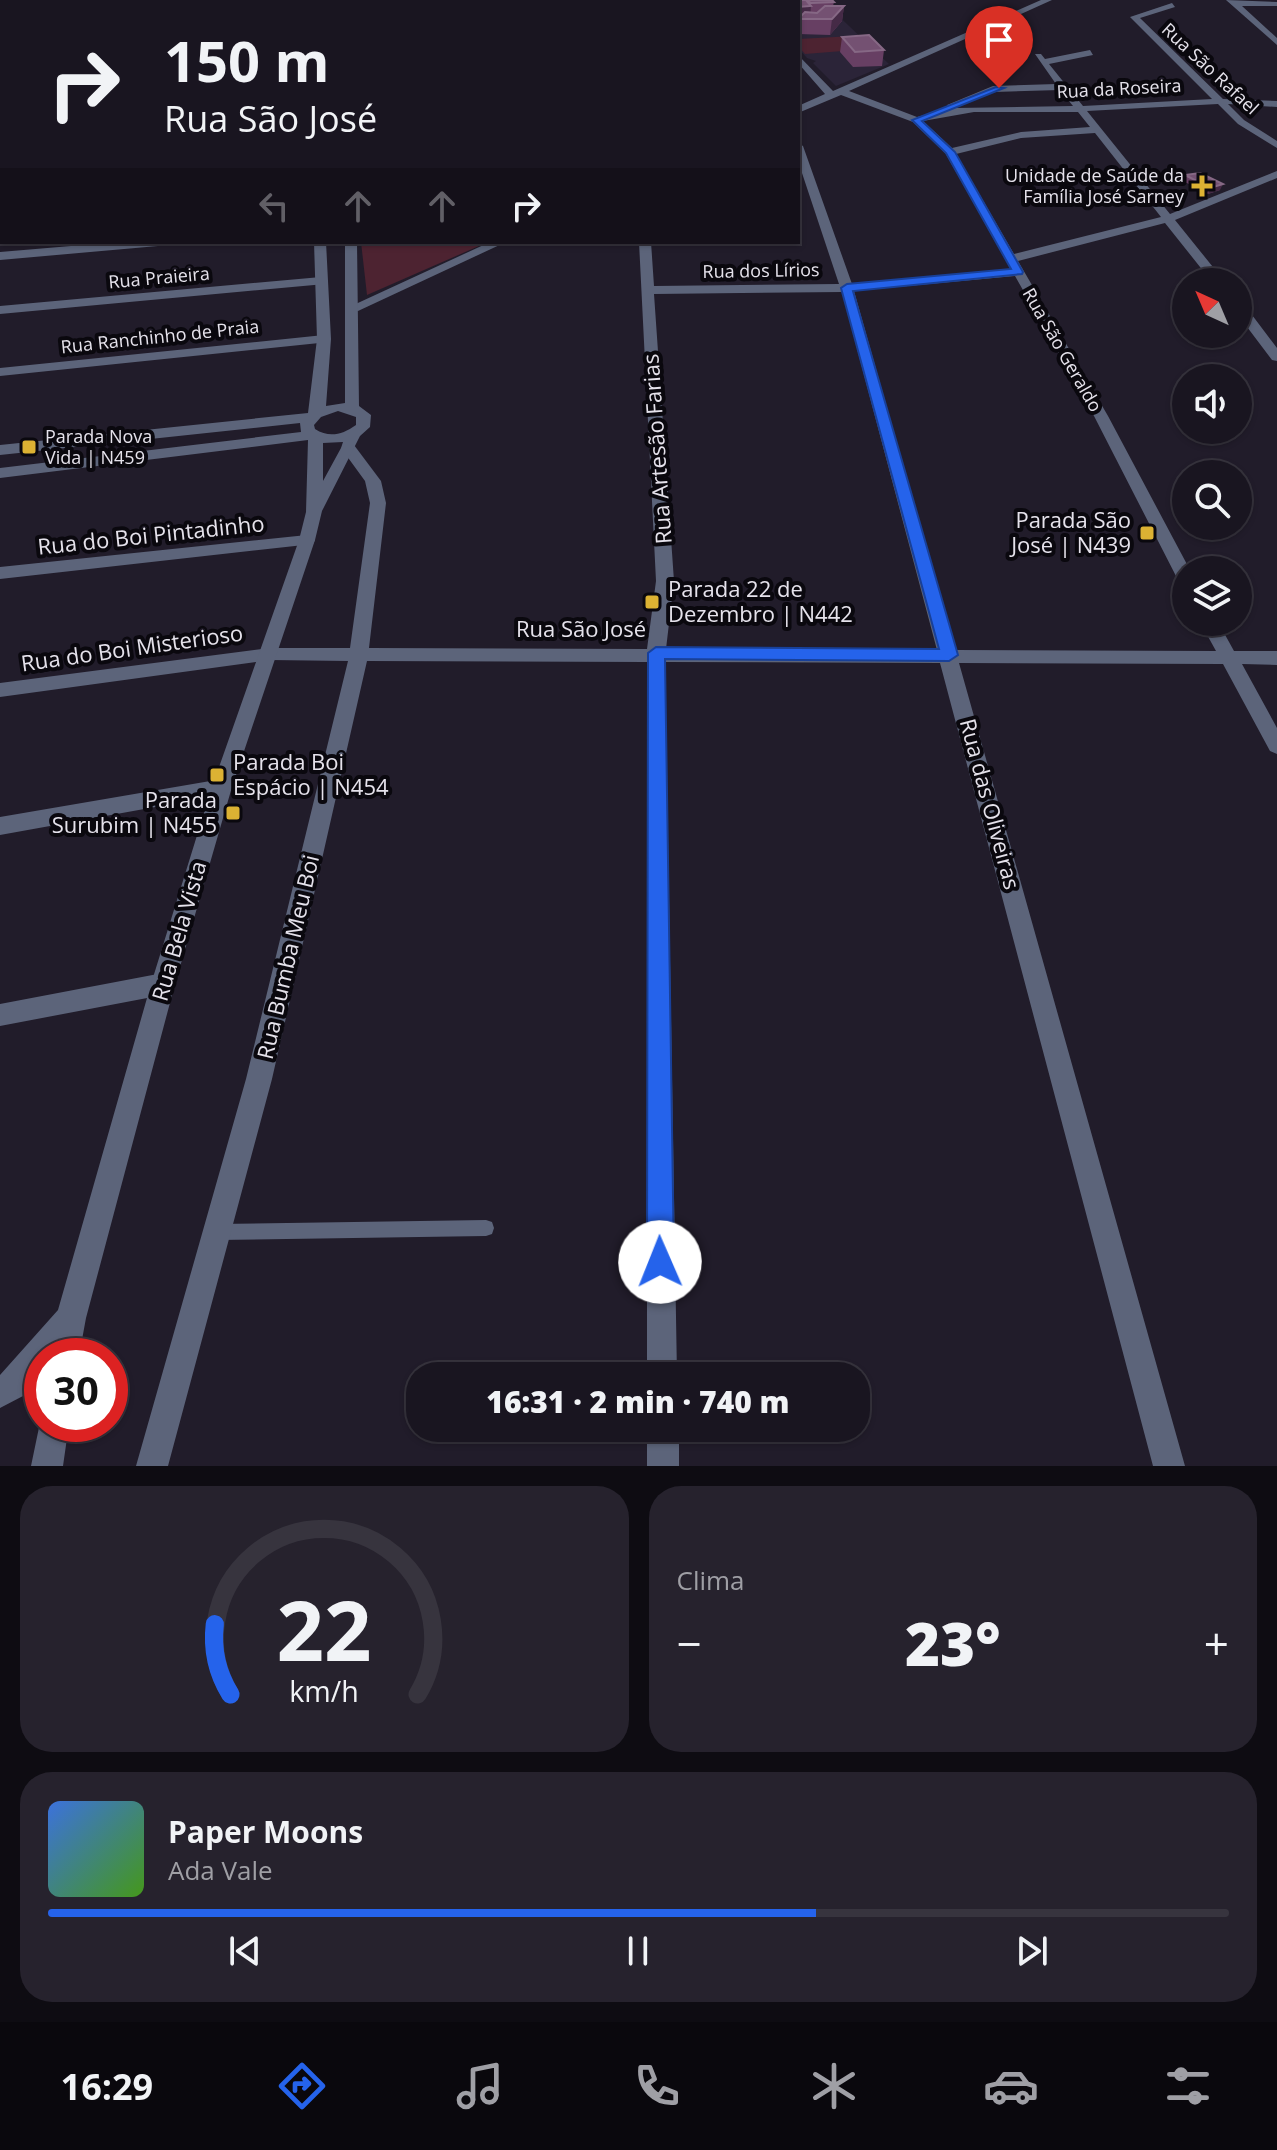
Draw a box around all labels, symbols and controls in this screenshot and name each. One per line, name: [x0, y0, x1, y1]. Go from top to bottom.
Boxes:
pin: [965, 6, 1033, 88]
street label: Rua São Rafael: [1157, 17, 1264, 119]
icon: arrive: [977, 18, 1021, 62]
text: 150 m: [164, 22, 330, 98]
icon: right: [32, 32, 136, 136]
street label: Rua da Roseira: [1056, 73, 1182, 103]
text: Rua São José: [164, 94, 377, 143]
place label: Unidade de Saúde da Família José Sarney: [1005, 163, 1185, 208]
marker: Unidade de Saúde da Família José Sarney: [1191, 175, 1213, 197]
icon: left: [252, 184, 296, 228]
icon: ahead: [336, 184, 380, 228]
icon: ahead: [420, 184, 464, 228]
icon: right: [504, 184, 548, 228]
street label: Rua dos Lírios: [702, 257, 820, 283]
street label: Rua Praieira: [107, 261, 211, 293]
north arrow: [1172, 268, 1252, 348]
map controls: [1172, 268, 1252, 636]
street label: Rua São Geraldo: [1018, 283, 1108, 416]
street label: Rua Ranchinho de Praia: [60, 314, 260, 358]
street label: Rua Artesão Farias: [634, 353, 678, 545]
button: sound: [1172, 364, 1252, 444]
place label: Parada Nova Vida | N459: [45, 424, 152, 469]
marker: Parada Nova Vida | N459: [20, 438, 38, 456]
button: search: [1172, 460, 1252, 540]
place label: Parada São José | N439: [1009, 504, 1131, 559]
street label: Rua do Boi Pintadinho: [36, 507, 266, 561]
marker: Parada São José | N439: [1138, 524, 1156, 542]
button: layers: [1172, 556, 1252, 636]
place label: Parada 22 de Dezembro | N442: [668, 573, 853, 628]
marker: Parada 22 de Dezembro | N442: [643, 593, 661, 611]
street label: Rua São José: [516, 613, 646, 643]
street label: Rua do Boi Misterioso: [19, 617, 245, 677]
street label: Rua das Oliveiras: [954, 715, 1028, 892]
place label: Parada Boi Espácio | N454: [233, 746, 389, 801]
marker: Parada Boi Espácio | N454: [208, 766, 226, 784]
place label: Parada Surubim | N455: [52, 784, 217, 839]
marker: Parada Surubim | N455: [224, 804, 242, 822]
street label: Rua Bumba Meu Boi: [249, 852, 325, 1062]
street label: Rua Bela Vista: [144, 857, 212, 1004]
position arrow: [618, 1220, 702, 1304]
speed limit sign: 30: [24, 1338, 128, 1442]
text: 16:31 · 2 min · 740 m: [486, 1381, 790, 1422]
text: Clima: [677, 1562, 745, 1598]
text: 22: [277, 1572, 372, 1685]
text: 23°: [905, 1602, 1001, 1684]
text: −: [677, 1613, 702, 1673]
text: +: [1204, 1613, 1229, 1673]
text: km/h: [290, 1671, 359, 1710]
text: Paper Moons: [168, 1811, 363, 1852]
text: Ada Vale: [168, 1852, 273, 1888]
icon: previous: [223, 1929, 267, 1973]
icon: pause: [616, 1929, 660, 1973]
icon: next: [1010, 1929, 1054, 1973]
icon: directions: [274, 2058, 330, 2114]
icon: music: [452, 2058, 508, 2114]
icon: phone: [629, 2058, 685, 2114]
icon: climate: [806, 2058, 862, 2114]
icon: car: [983, 2058, 1039, 2114]
icon: filters: [1160, 2058, 1216, 2114]
text: 16:29: [61, 2062, 153, 2111]

